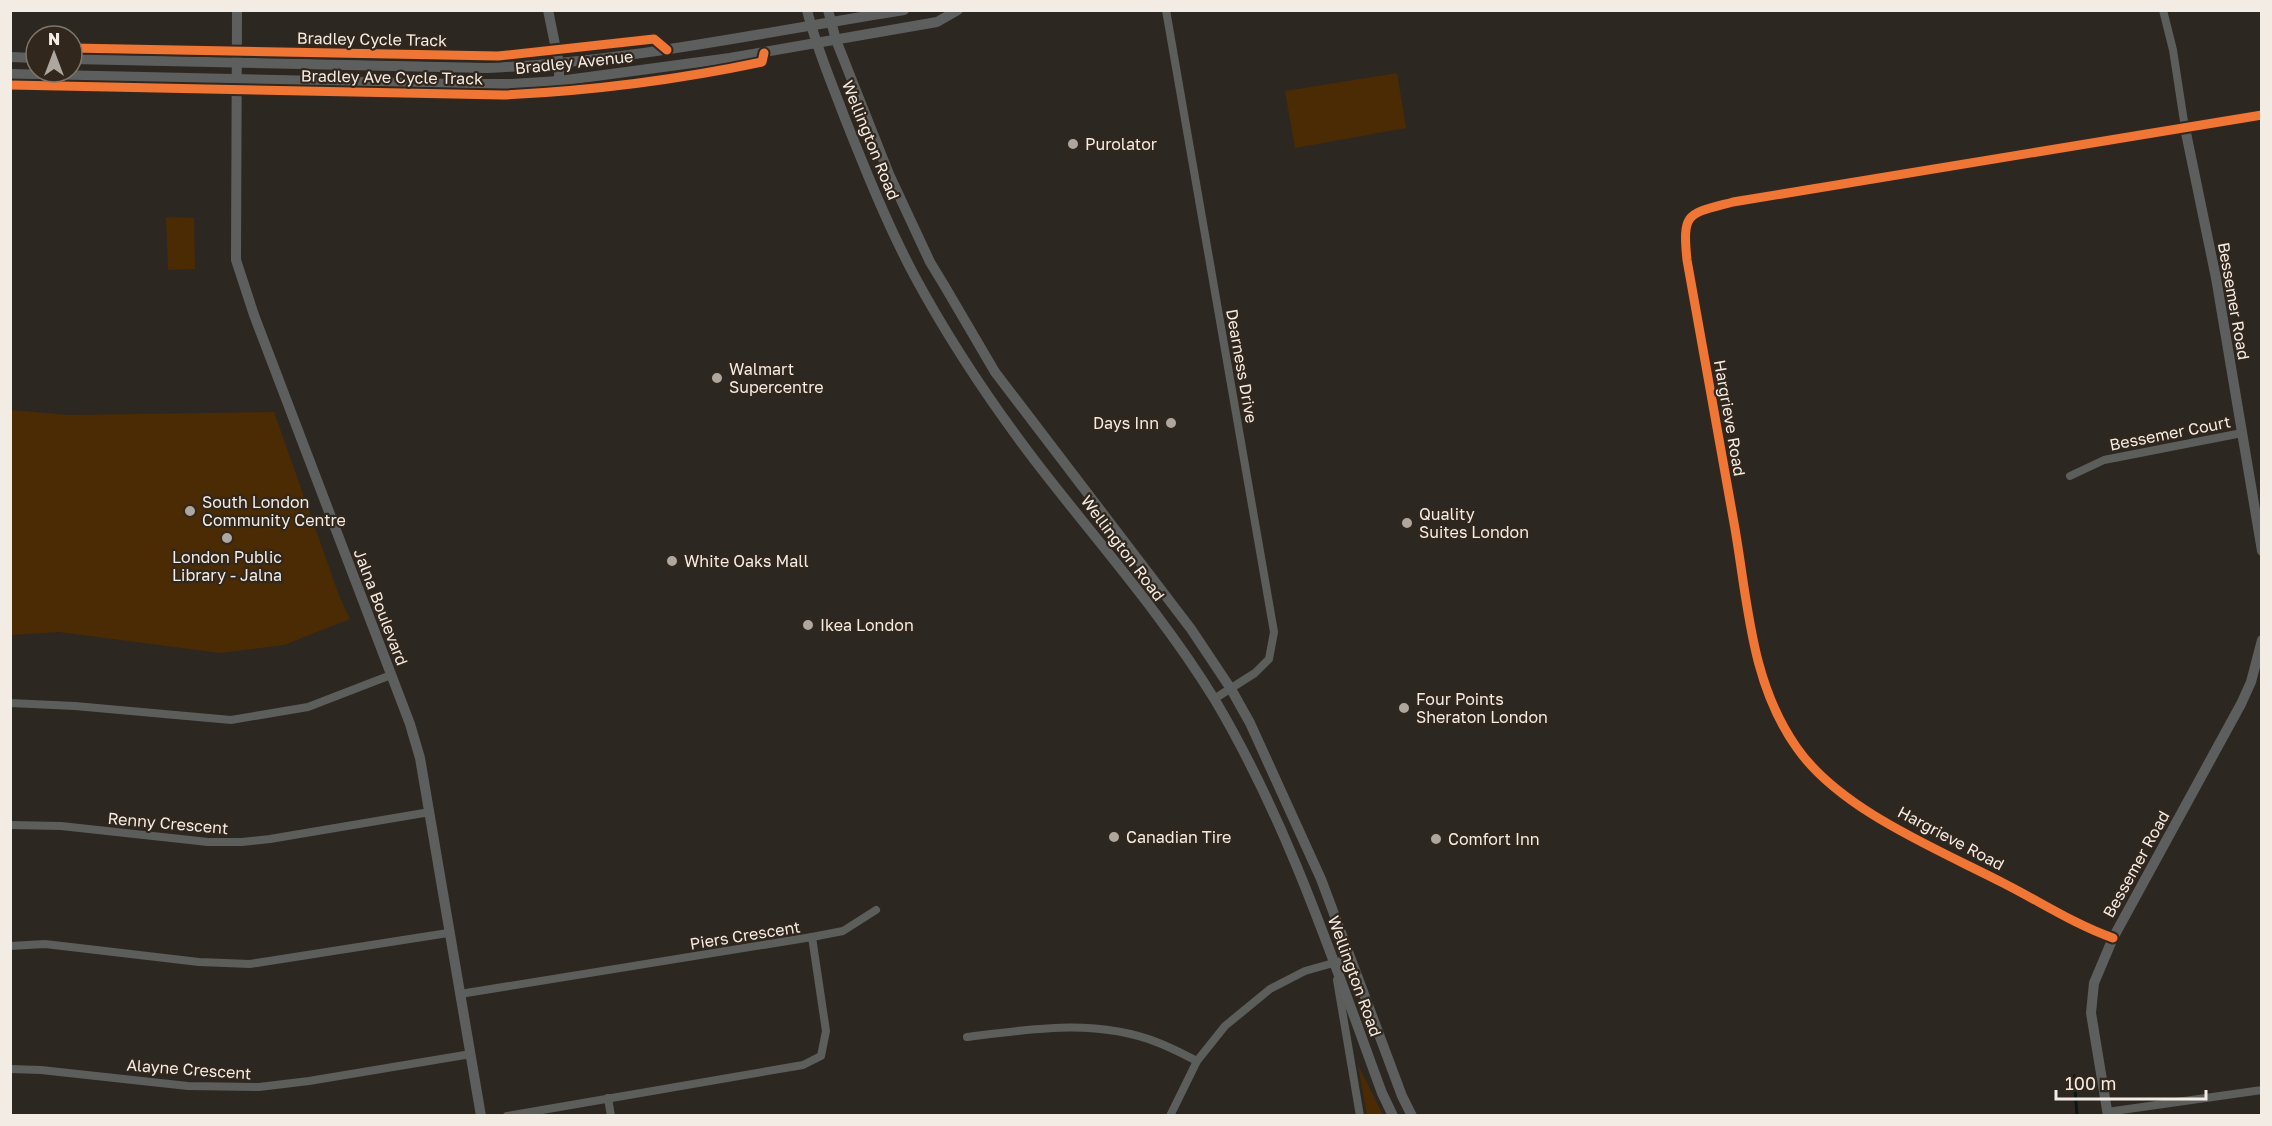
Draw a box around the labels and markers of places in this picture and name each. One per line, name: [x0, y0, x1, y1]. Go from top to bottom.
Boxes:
place label: Purolator: [1085, 134, 1157, 154]
marker: Purolator: [1066, 137, 1080, 151]
place label: Walmart Supercentre: [729, 359, 824, 397]
marker: Walmart Supercentre: [710, 371, 724, 385]
place label: Days Inn: [1093, 413, 1159, 433]
marker: Days Inn: [1164, 416, 1178, 430]
place label: South London Community Centre: [202, 492, 346, 530]
marker: South London Community Centre: [183, 504, 197, 518]
place label: Quality Suites London: [1419, 504, 1529, 542]
marker: Quality Suites London: [1400, 516, 1414, 530]
marker: London Public Library - Jalna: [220, 531, 234, 545]
place label: London Public Library - Jalna: [172, 547, 282, 585]
place label: White Oaks Mall: [684, 551, 809, 571]
marker: White Oaks Mall: [665, 554, 679, 568]
place label: Ikea London: [820, 615, 914, 635]
marker: Ikea London: [801, 618, 815, 632]
place label: Four Points Sheraton London: [1416, 689, 1548, 727]
marker: Four Points Sheraton London: [1397, 701, 1411, 715]
place label: Canadian Tire: [1126, 827, 1231, 847]
place label: Comfort Inn: [1448, 829, 1540, 849]
marker: Canadian Tire: [1107, 830, 1121, 844]
marker: Comfort Inn: [1429, 832, 1443, 846]

